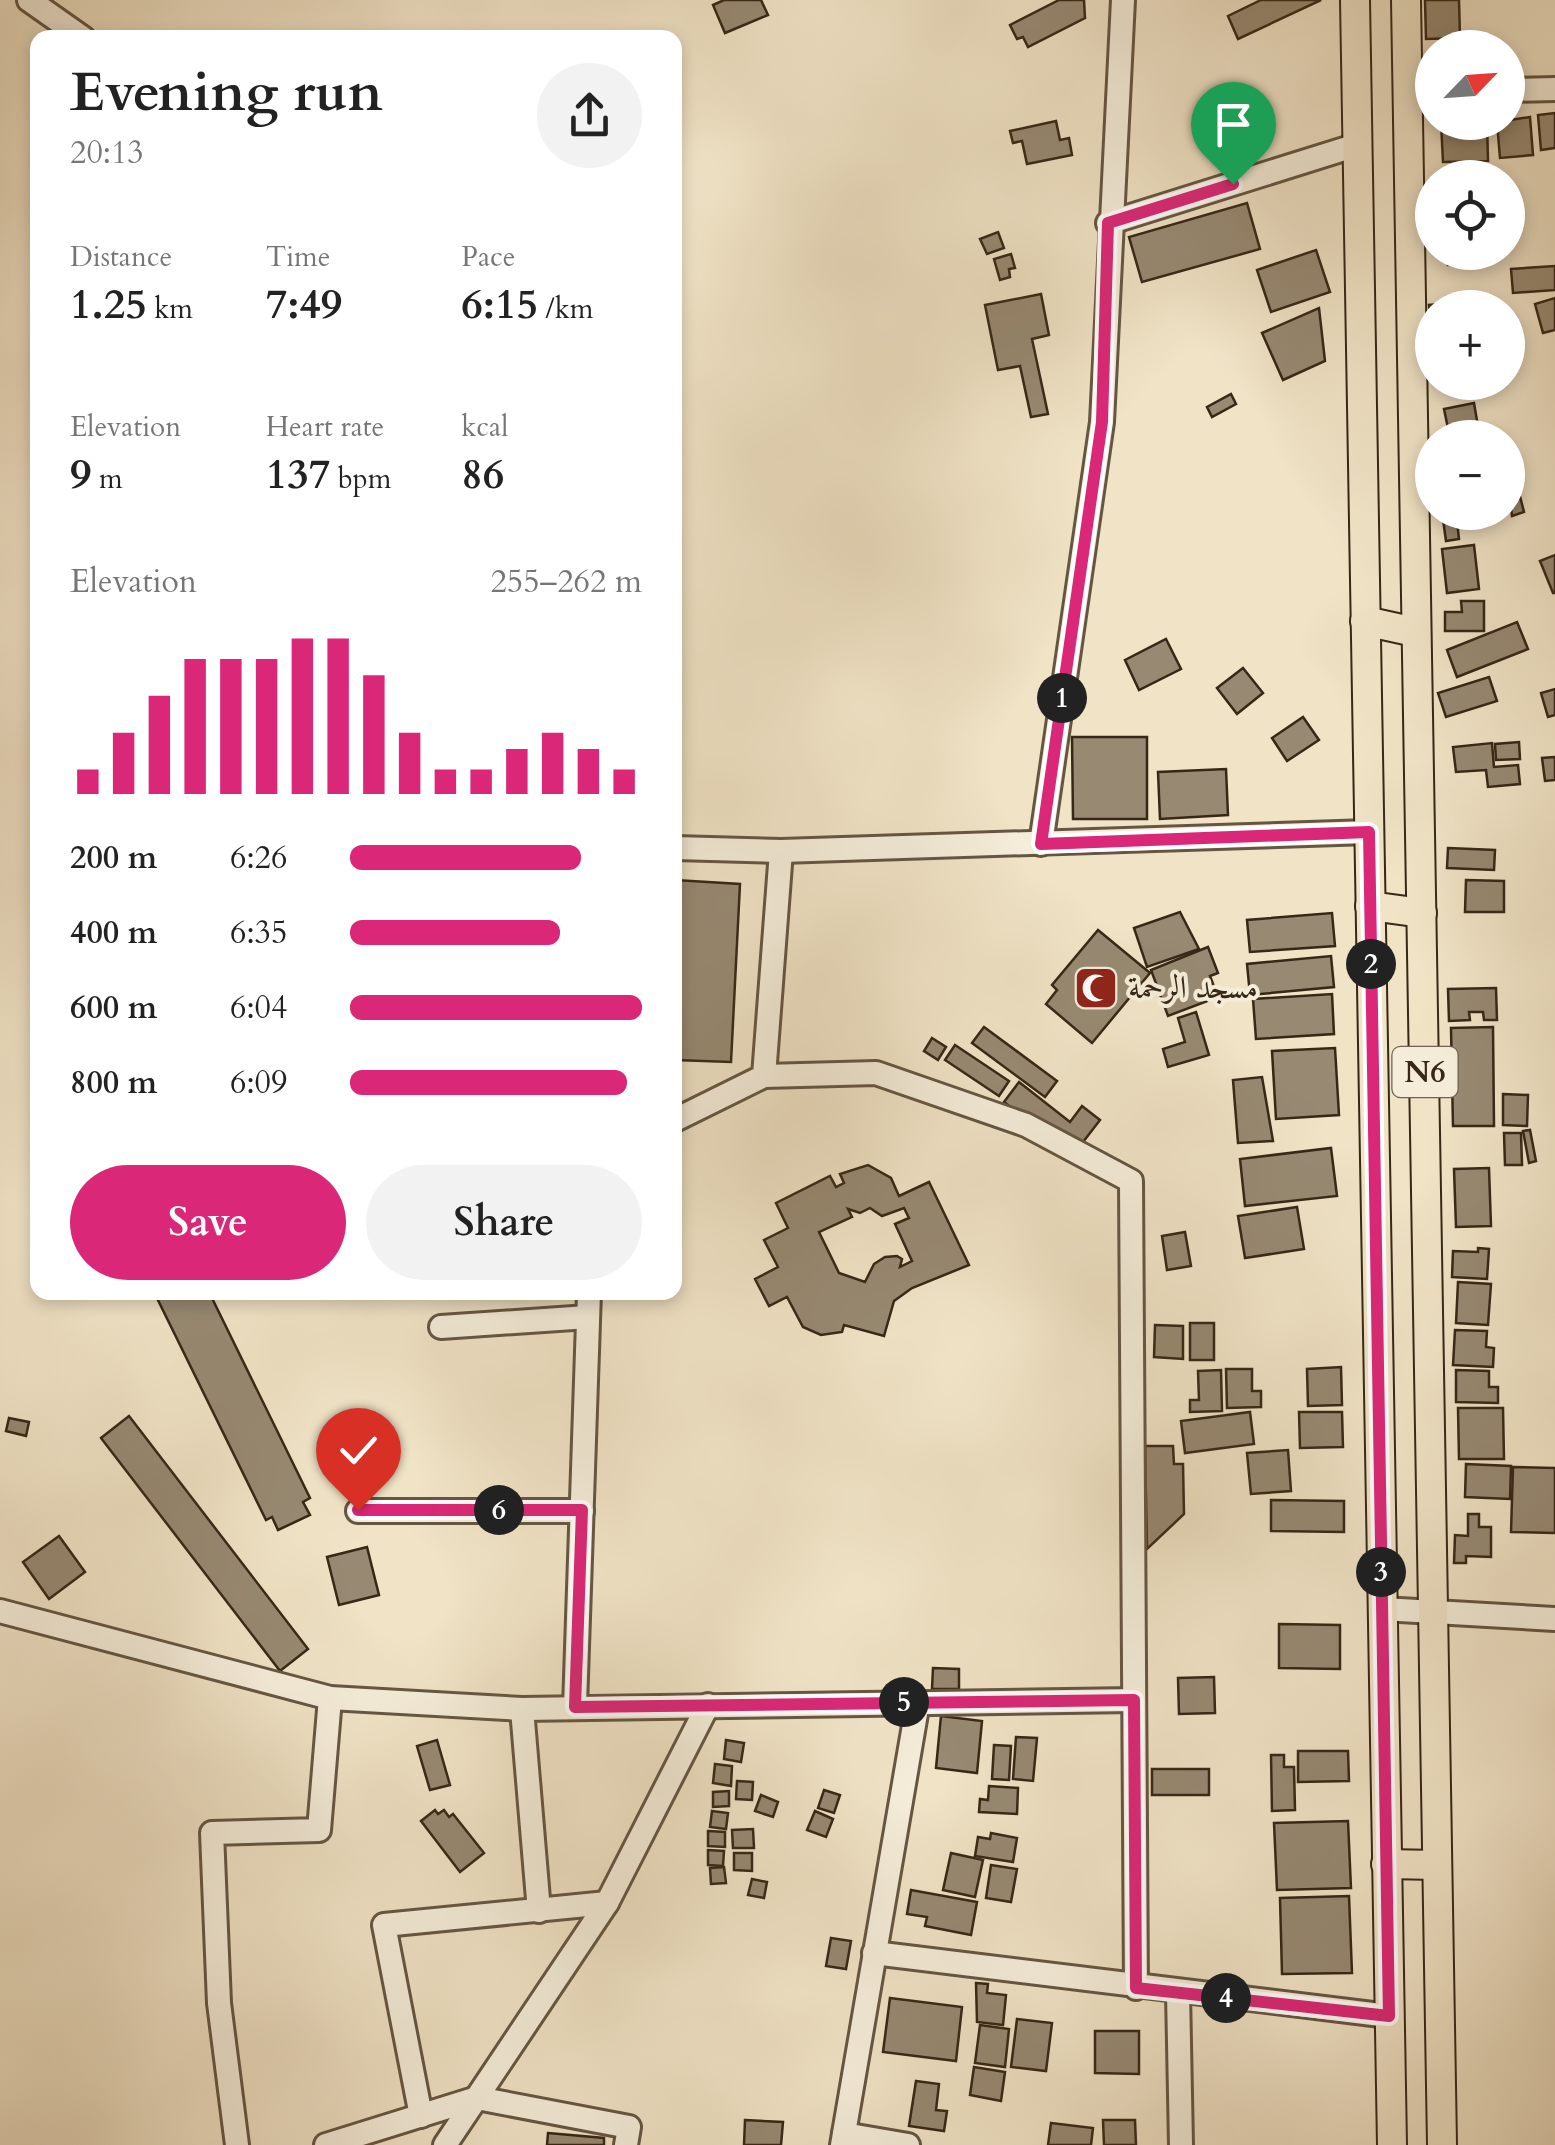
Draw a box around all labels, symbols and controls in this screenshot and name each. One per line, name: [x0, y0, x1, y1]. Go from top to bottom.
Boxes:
north arrow: [1415, 30, 1525, 140]
map controls: [1415, 30, 1525, 530]
text: Evening run: [70, 56, 383, 130]
button: share: [537, 63, 642, 168]
pin: [1191, 82, 1276, 185]
icon: arrive: [1206, 97, 1261, 152]
text: 20:13: [70, 131, 144, 175]
button: locate: [1415, 160, 1525, 270]
text: Distance: [70, 238, 172, 276]
text: Time: [266, 238, 330, 276]
text: Pace: [461, 238, 515, 276]
text: 1.25: [70, 276, 147, 333]
text: 7:49: [266, 276, 342, 333]
text: 6:15: [461, 276, 538, 333]
text: km: [147, 290, 193, 328]
text: /km: [538, 290, 593, 328]
button: +: [1415, 290, 1525, 400]
text: Elevation: [70, 408, 181, 446]
text: Heart rate: [266, 408, 384, 446]
text: kcal: [461, 408, 508, 446]
button: −: [1415, 420, 1525, 530]
text: 9: [70, 446, 92, 503]
text: 137: [266, 446, 330, 503]
text: 86: [461, 446, 504, 503]
text: m: [92, 460, 123, 498]
text: bpm: [330, 460, 391, 498]
text: Elevation: [70, 560, 197, 604]
text: 255–262 m: [490, 560, 642, 604]
pin: 1: [1037, 673, 1087, 723]
text: 1: [1055, 679, 1069, 717]
text: 200 m: [70, 836, 157, 880]
text: 6:26: [230, 836, 287, 880]
text: 400 m: [70, 911, 157, 955]
text: 6:35: [230, 911, 287, 955]
pin: 2: [1346, 939, 1396, 989]
text: 2: [1364, 945, 1378, 983]
mosque icon: مسجد الرحمة: [1073, 965, 1119, 1011]
place label: مسجد الرحمة: [1128, 966, 1258, 1010]
text: 600 m: [70, 986, 157, 1030]
text: 6:04: [230, 986, 287, 1030]
road number: N6: [1392, 1047, 1458, 1097]
text: 800 m: [70, 1061, 157, 1105]
text: 6:09: [230, 1061, 287, 1105]
button: Save: [70, 1165, 346, 1280]
button: Share: [366, 1165, 642, 1280]
pin: [316, 1408, 401, 1511]
icon: check: [331, 1423, 386, 1478]
pin: 6: [474, 1485, 524, 1535]
text: 6: [492, 1491, 506, 1529]
pin: 3: [1356, 1547, 1406, 1597]
text: 3: [1374, 1553, 1388, 1591]
pin: 5: [879, 1677, 929, 1727]
text: 5: [897, 1683, 911, 1721]
pin: 4: [1201, 1973, 1251, 2023]
text: 4: [1219, 1979, 1233, 2017]

